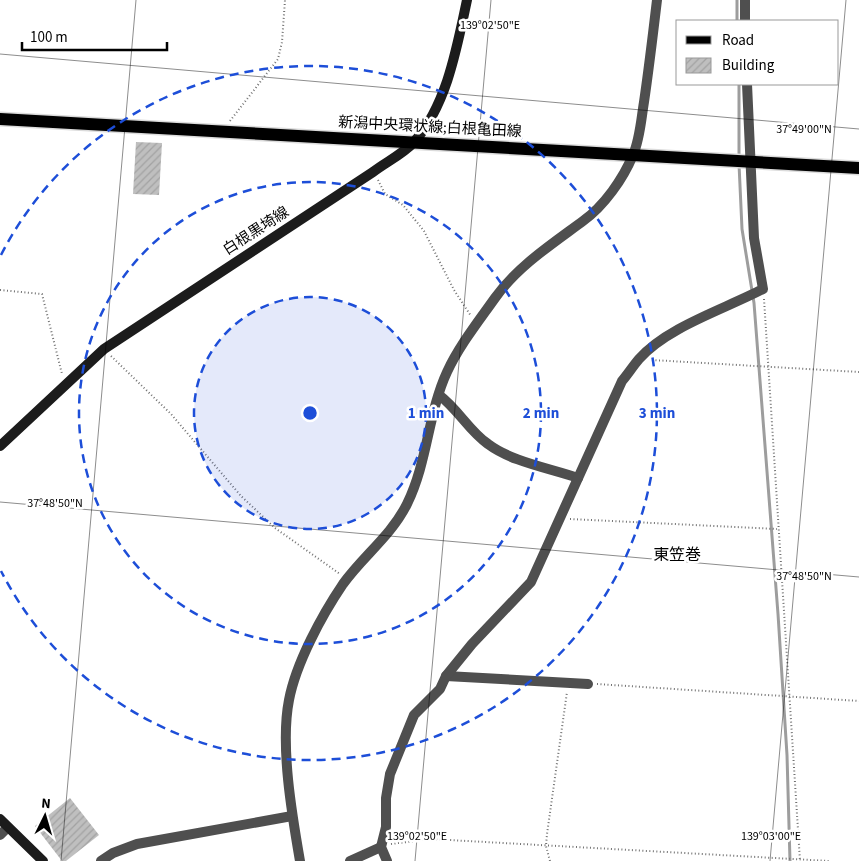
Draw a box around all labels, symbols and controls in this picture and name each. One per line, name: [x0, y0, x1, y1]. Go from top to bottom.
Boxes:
text: 139°02'50"E: [460, 17, 520, 34]
scale bar: [22, 20, 168, 52]
legend: [676, 20, 839, 85]
text: 100 m: [30, 27, 68, 48]
text: Road: [722, 30, 754, 51]
text: Building: [722, 55, 775, 76]
street label: 新潟中央環状線;白根亀田線: [338, 112, 522, 142]
text: 37°49'00"N: [776, 121, 832, 138]
street label: 白根黒埼線: [219, 202, 293, 260]
text: 1 min: [408, 403, 444, 424]
text: 2 min: [523, 403, 559, 424]
text: 3 min: [639, 403, 675, 424]
centre of rings: [301, 404, 319, 422]
text: 37°48'50"N: [27, 495, 83, 512]
district label: 東笠巻: [653, 544, 701, 566]
text: 37°48'50"N: [776, 568, 832, 585]
north arrow: [20, 791, 70, 841]
text: N: [41, 794, 52, 814]
text: 139°02'50"E: [387, 828, 447, 845]
text: 139°03'00"E: [741, 828, 801, 845]

